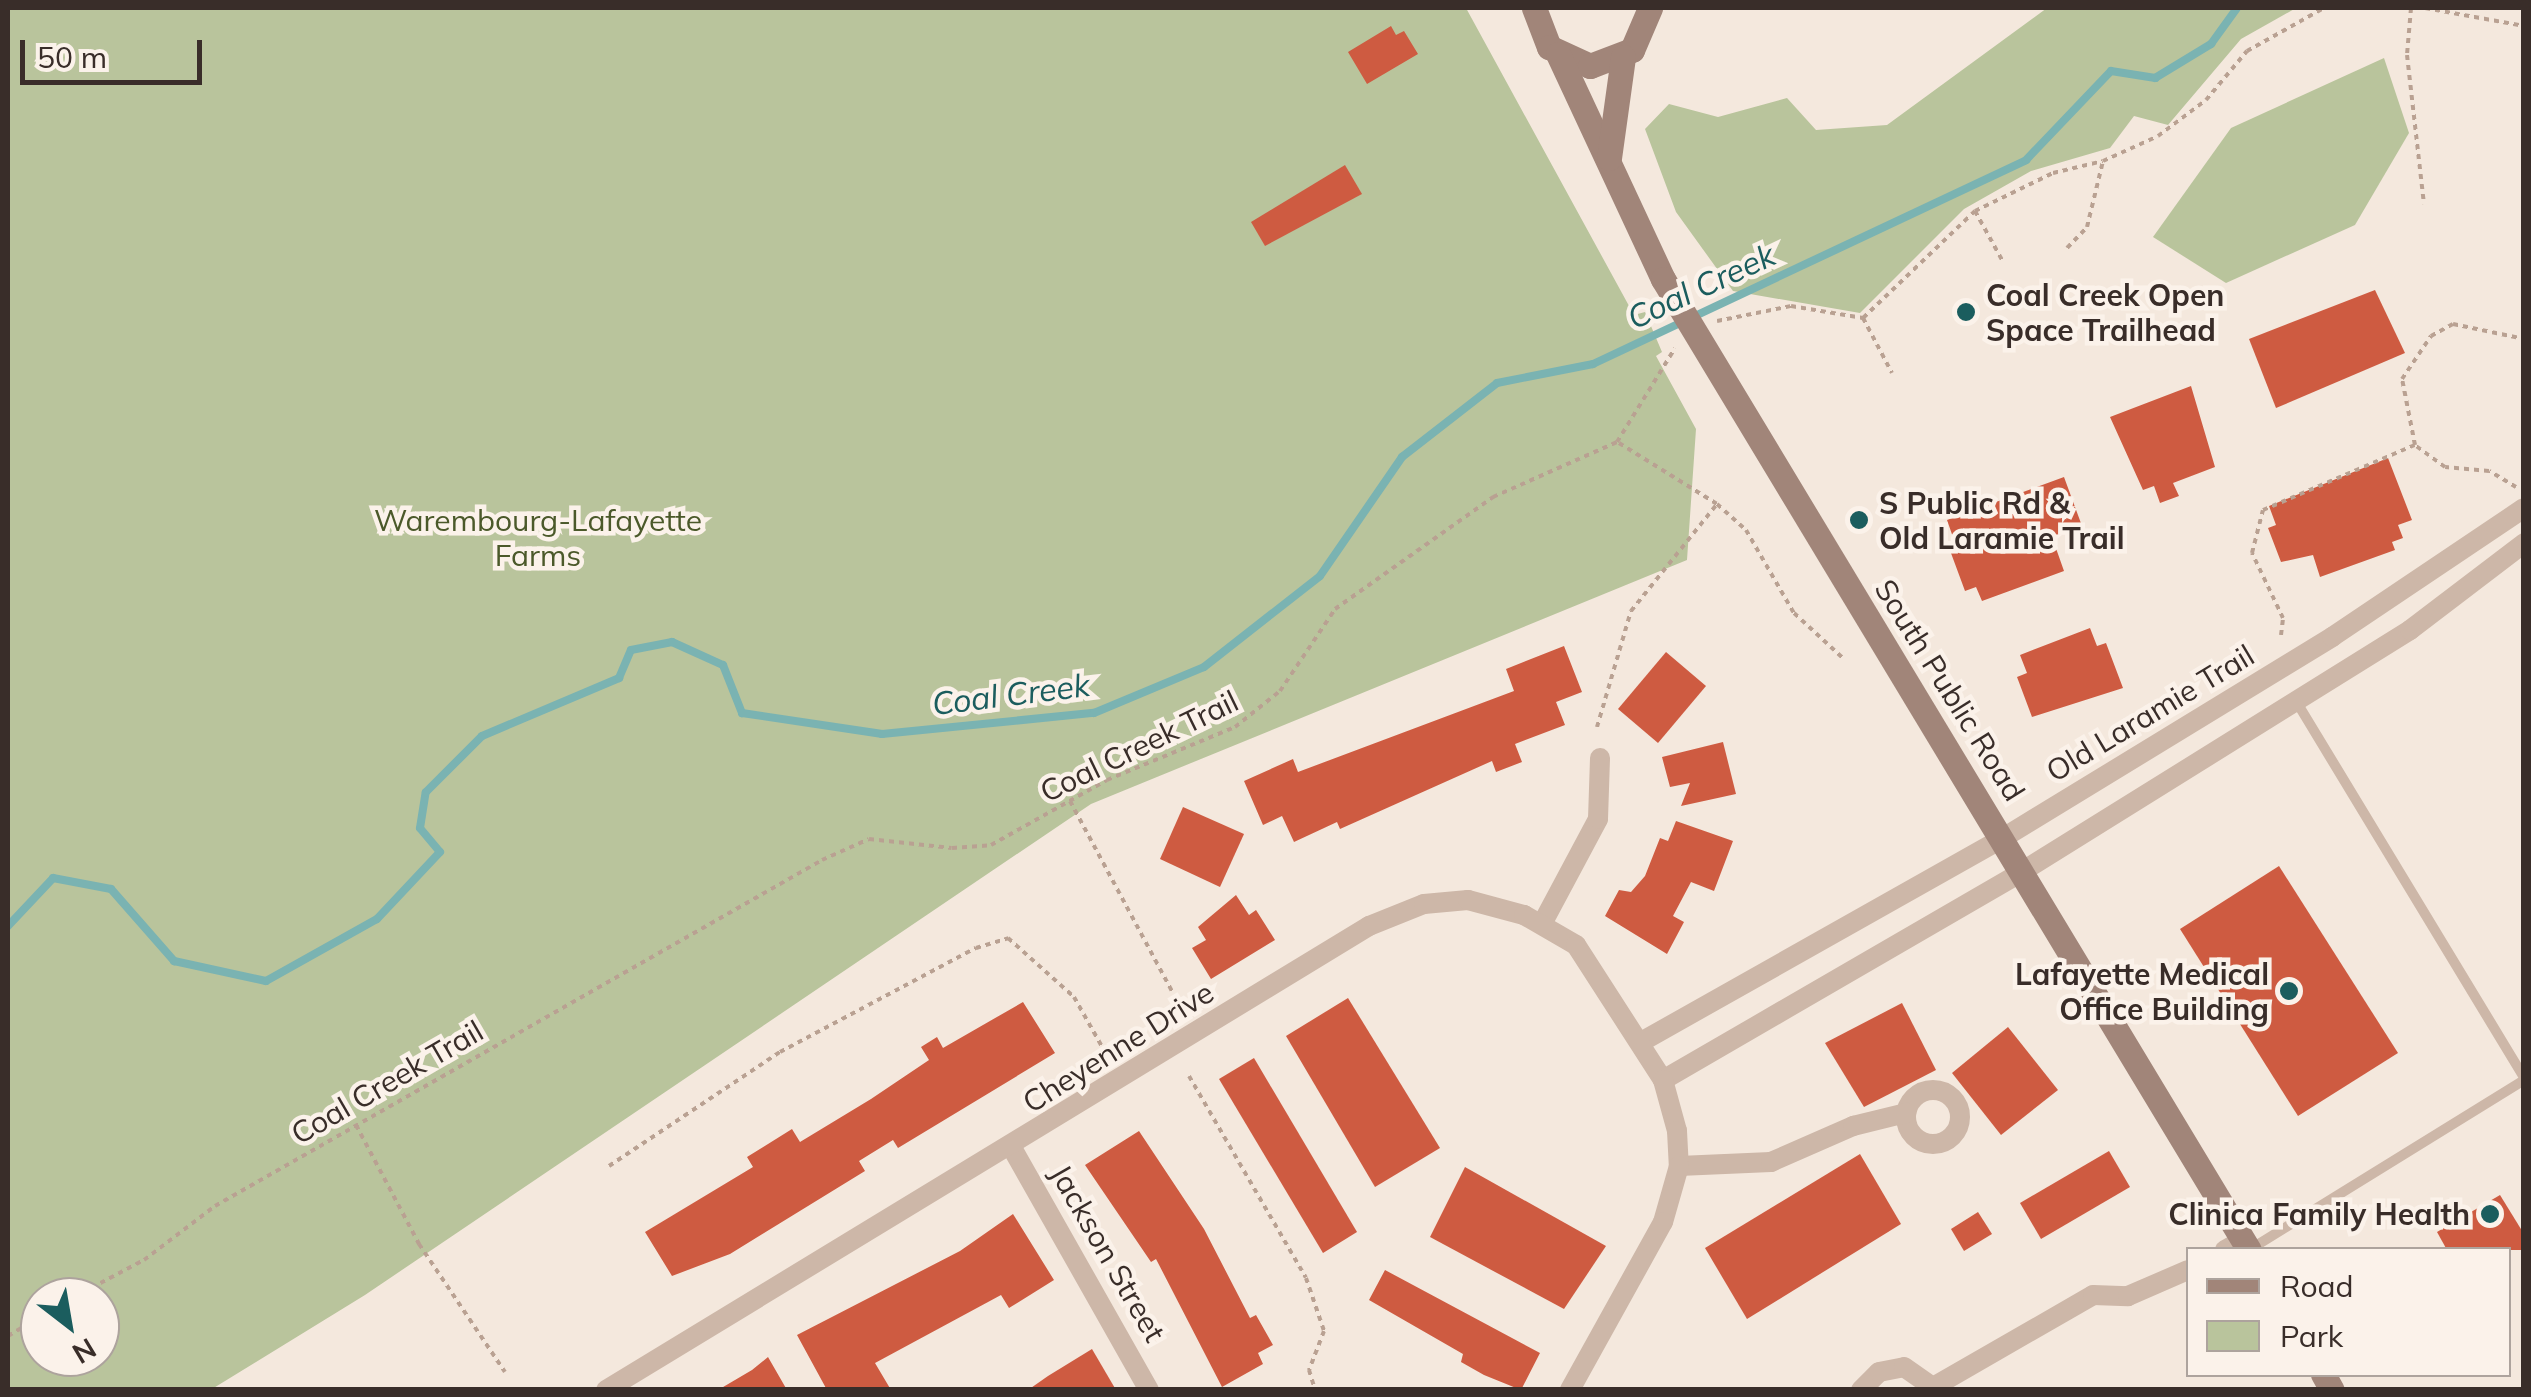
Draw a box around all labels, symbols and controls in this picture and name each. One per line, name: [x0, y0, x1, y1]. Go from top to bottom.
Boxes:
scale bar: [25, 20, 208, 82]
text: 50 m: [37, 38, 107, 76]
water label: Coal Creek: [1621, 235, 1781, 337]
place label: Coal Creek Open Space Trailhead: [1986, 277, 2224, 348]
marker: Coal Creek Open Space Trailhead: [1955, 301, 1977, 323]
place label: S Public Rd & Old Laramie Trail: [1879, 485, 2124, 556]
park label: Warembourg-Lafayette Farms: [374, 502, 702, 572]
marker: S Public Rd & Old Laramie Trail: [1848, 509, 1870, 531]
street label: South Public Road: [1867, 573, 2033, 807]
street label: Old Laramie Trail: [2040, 637, 2260, 789]
water label: Coal Creek: [930, 665, 1092, 723]
street label: Coal Creek Trail: [1034, 683, 1244, 809]
place label: Lafayette Medical Office Building: [2015, 956, 2269, 1026]
street label: Cheyenne Drive: [1016, 974, 1220, 1120]
marker: Lafayette Medical Office Building: [2278, 980, 2300, 1002]
street label: Coal Creek Trail: [285, 1013, 489, 1151]
street label: Jackson Street: [1043, 1158, 1173, 1348]
place label: Clinica Family Health: [2168, 1196, 2470, 1232]
marker: Clinica Family Health: [2479, 1203, 2501, 1225]
legend: [2186, 1247, 2511, 1377]
text: Road: [2280, 1267, 2354, 1305]
north arrow: [20, 1277, 120, 1377]
text: Park: [2280, 1317, 2343, 1355]
text: N: [67, 1331, 103, 1372]

